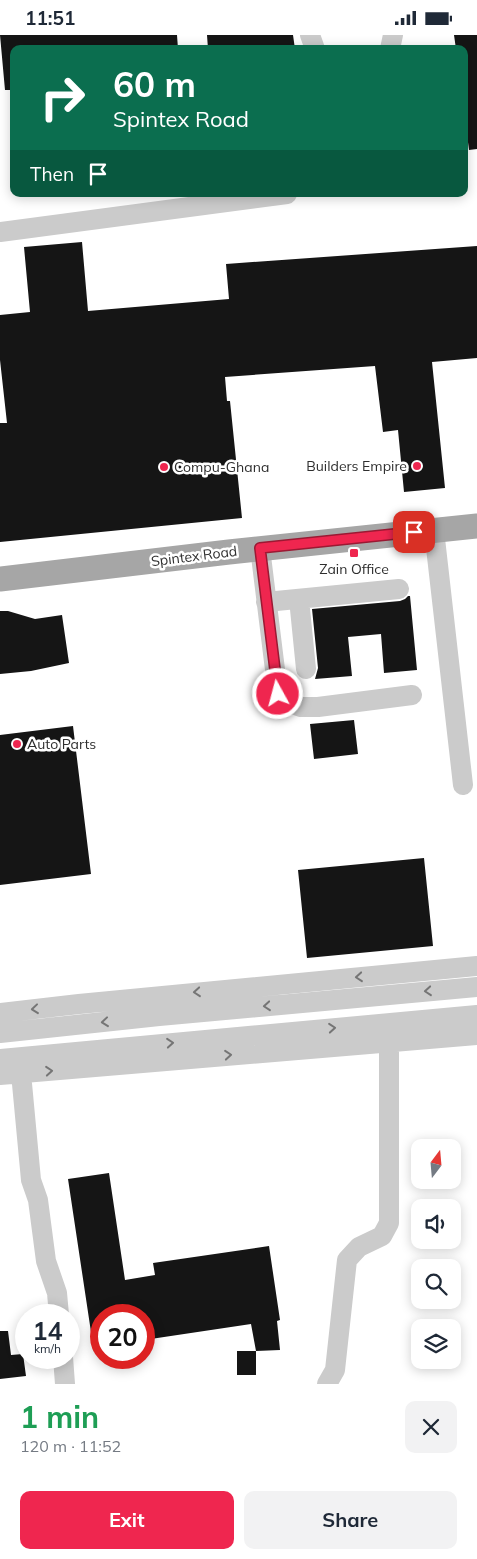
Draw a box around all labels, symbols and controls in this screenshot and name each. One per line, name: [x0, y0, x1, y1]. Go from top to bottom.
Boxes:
text: 11:51: [25, 6, 75, 30]
text: 60 m: [113, 62, 196, 106]
icon: right: [30, 65, 95, 130]
text: Spintex Road: [113, 105, 249, 133]
icon: arrive: [84, 160, 112, 188]
text: Then: [30, 162, 74, 186]
place label: Builders Empire: [306, 457, 407, 475]
place label: Compu-Ghana: [174, 458, 269, 476]
marker: Builders Empire: [411, 460, 423, 472]
marker: Compu-Ghana: [158, 461, 170, 473]
pin: [393, 511, 435, 553]
icon: arrive: [400, 518, 428, 546]
street label: Spintex Road: [150, 542, 238, 570]
marker: Zain Office: [348, 547, 360, 559]
place label: Zain Office: [319, 560, 389, 578]
position arrow: [251, 667, 303, 719]
place label: Auto Parts: [27, 735, 96, 753]
marker: Auto Parts: [11, 738, 23, 750]
one-way arrow: [354, 971, 362, 982]
one-way arrow: [424, 985, 432, 996]
one-way arrow: [193, 987, 201, 998]
one-way arrow: [262, 1000, 270, 1011]
one-way arrow: [31, 1003, 39, 1014]
one-way arrow: [101, 1016, 109, 1027]
one-way arrow: [329, 1023, 337, 1034]
one-way arrow: [167, 1038, 175, 1049]
one-way arrow: [224, 1050, 232, 1061]
one-way arrow: [45, 1066, 53, 1077]
north arrow: [411, 1139, 461, 1189]
map controls: [411, 1139, 461, 1369]
button: sound: [411, 1199, 461, 1249]
button: search: [411, 1259, 461, 1309]
speed limit sign: 20: [90, 1304, 155, 1369]
text: 14: [32, 1315, 63, 1346]
button: layers: [411, 1319, 461, 1369]
text: km/h: [34, 1341, 61, 1356]
text: 1 min: [20, 1398, 99, 1436]
button: close: [405, 1401, 457, 1453]
text: 120 m · 11:52: [20, 1436, 121, 1456]
button: Exit: [20, 1491, 234, 1549]
button: Share: [244, 1491, 457, 1549]

